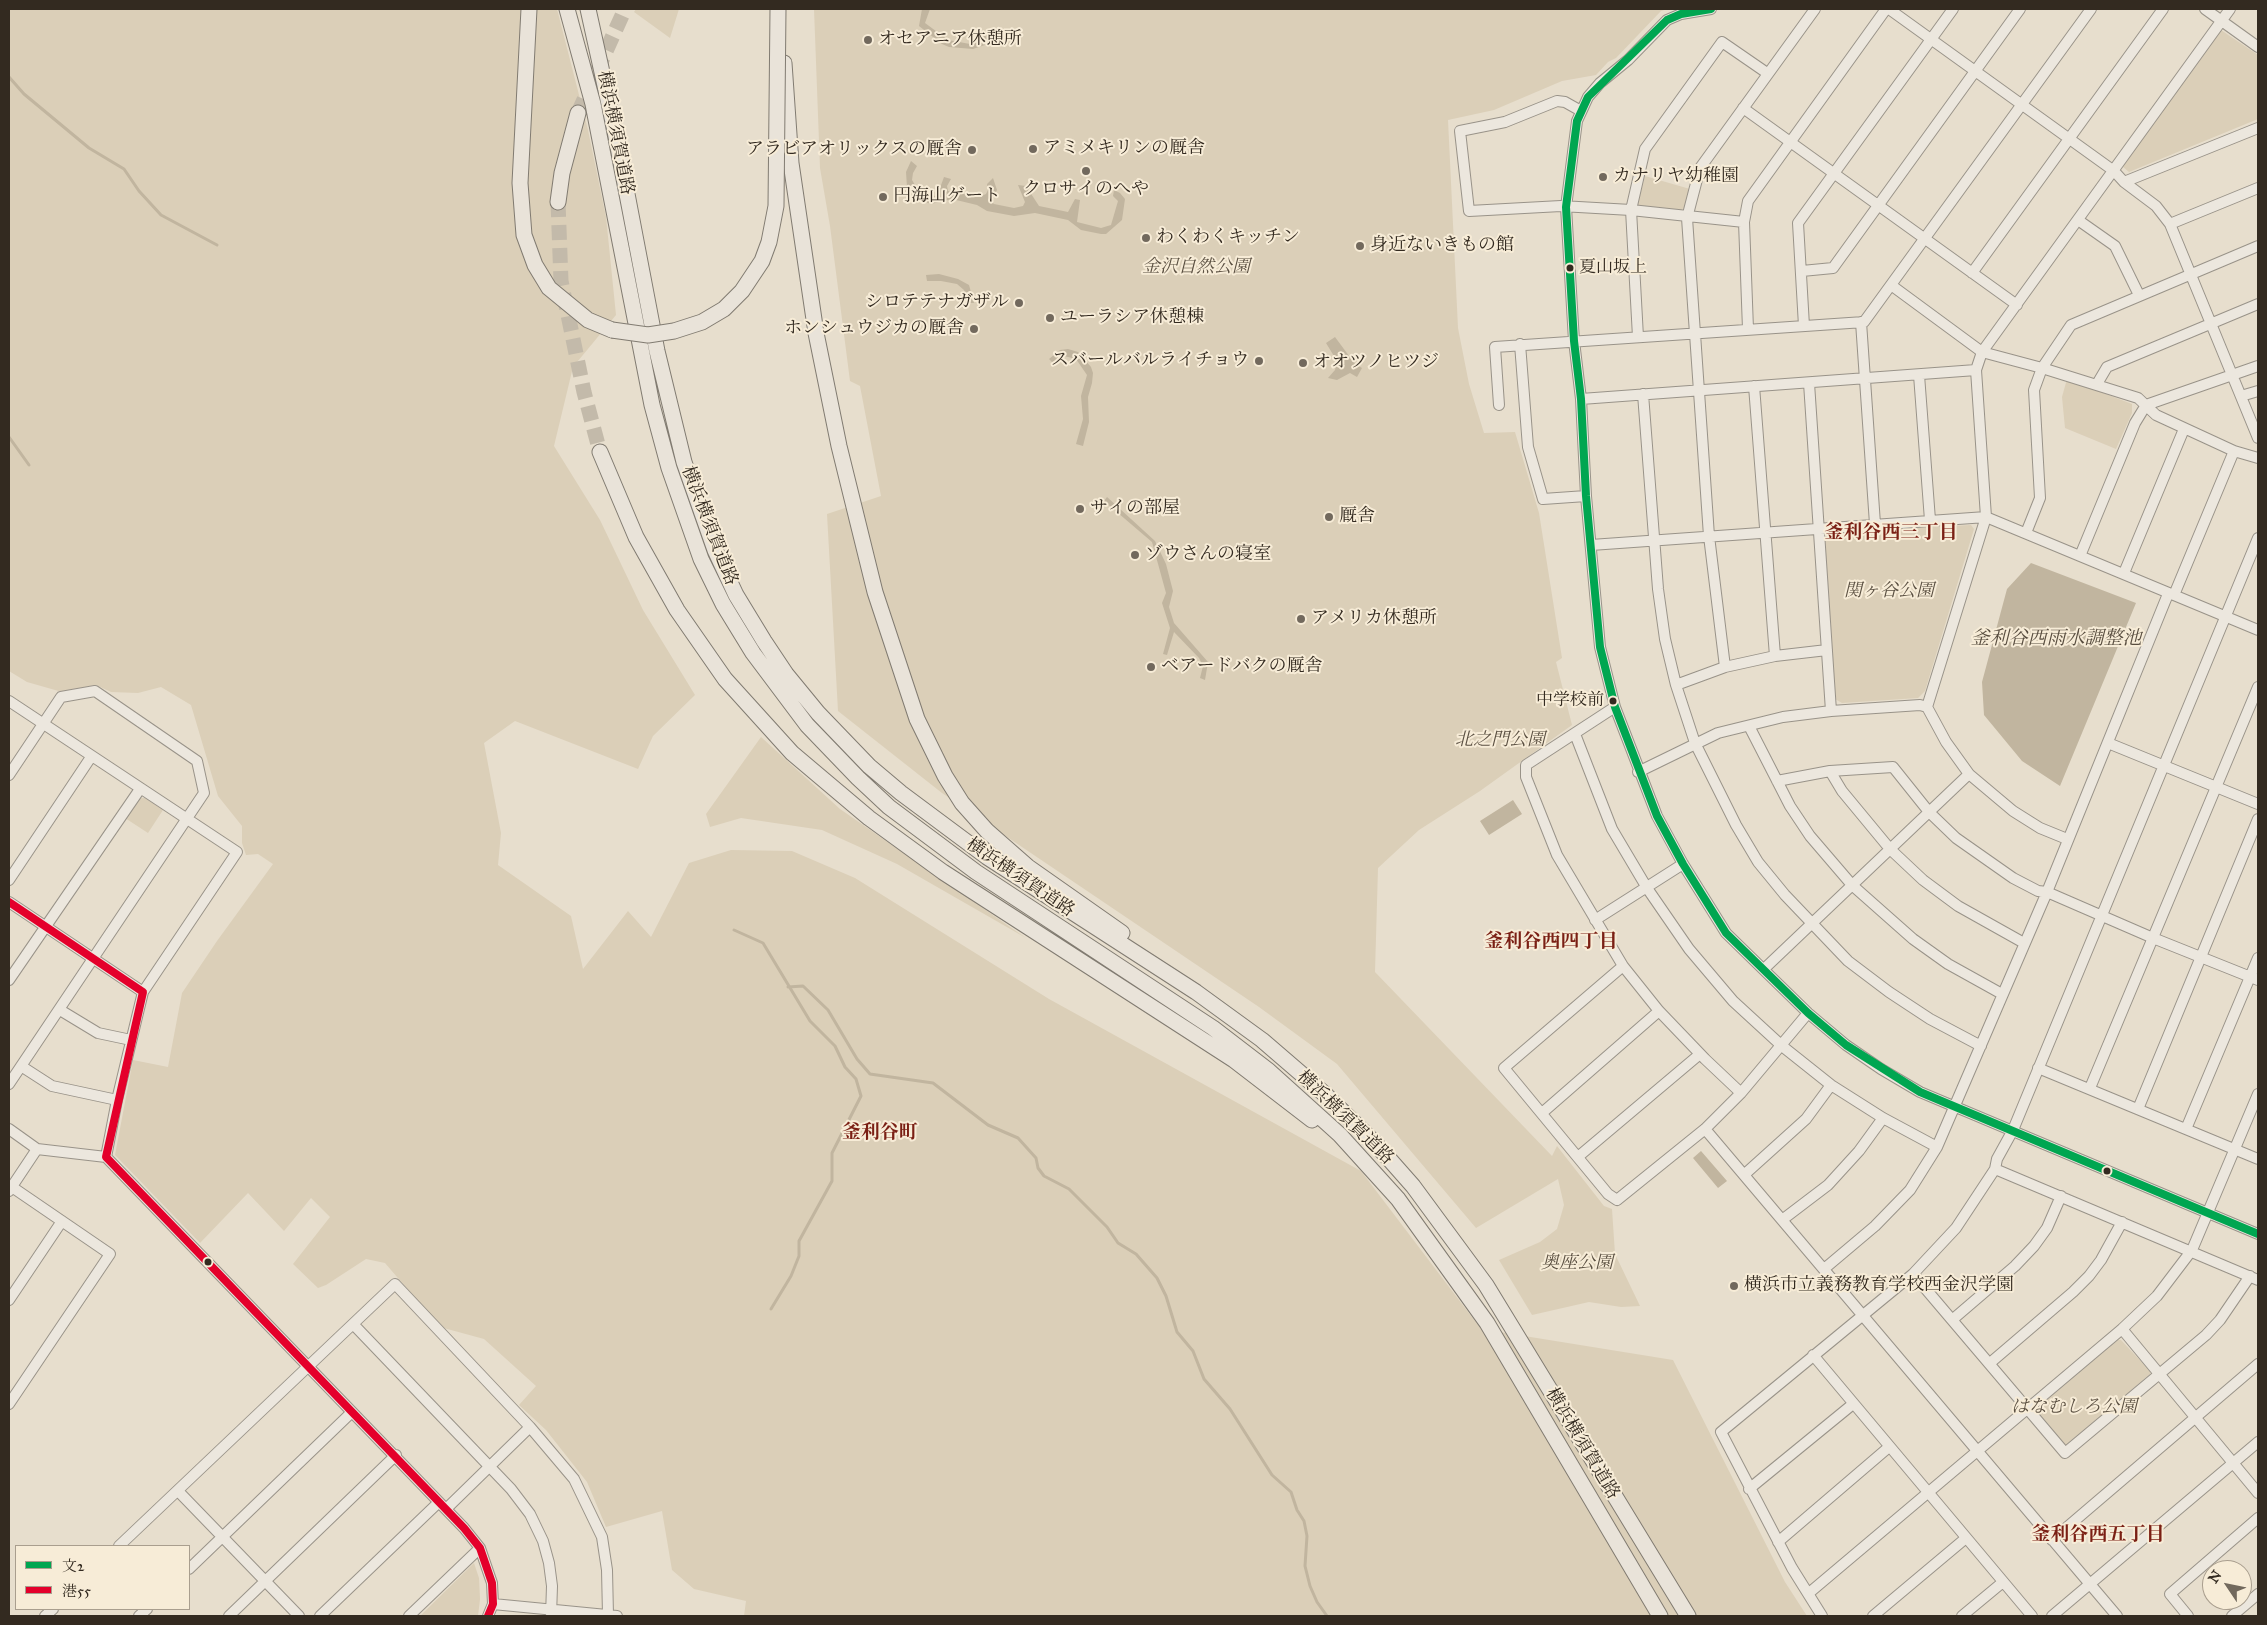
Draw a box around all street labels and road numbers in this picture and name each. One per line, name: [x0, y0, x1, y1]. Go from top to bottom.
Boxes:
street label: 横浜横須賀道路: [592, 69, 638, 197]
street label: 横浜横須賀道路: [676, 463, 742, 589]
street label: 横浜横須賀道路: [962, 834, 1078, 922]
street label: 横浜横須賀道路: [1292, 1066, 1398, 1170]
street label: 横浜横須賀道路: [1540, 1384, 1624, 1504]

